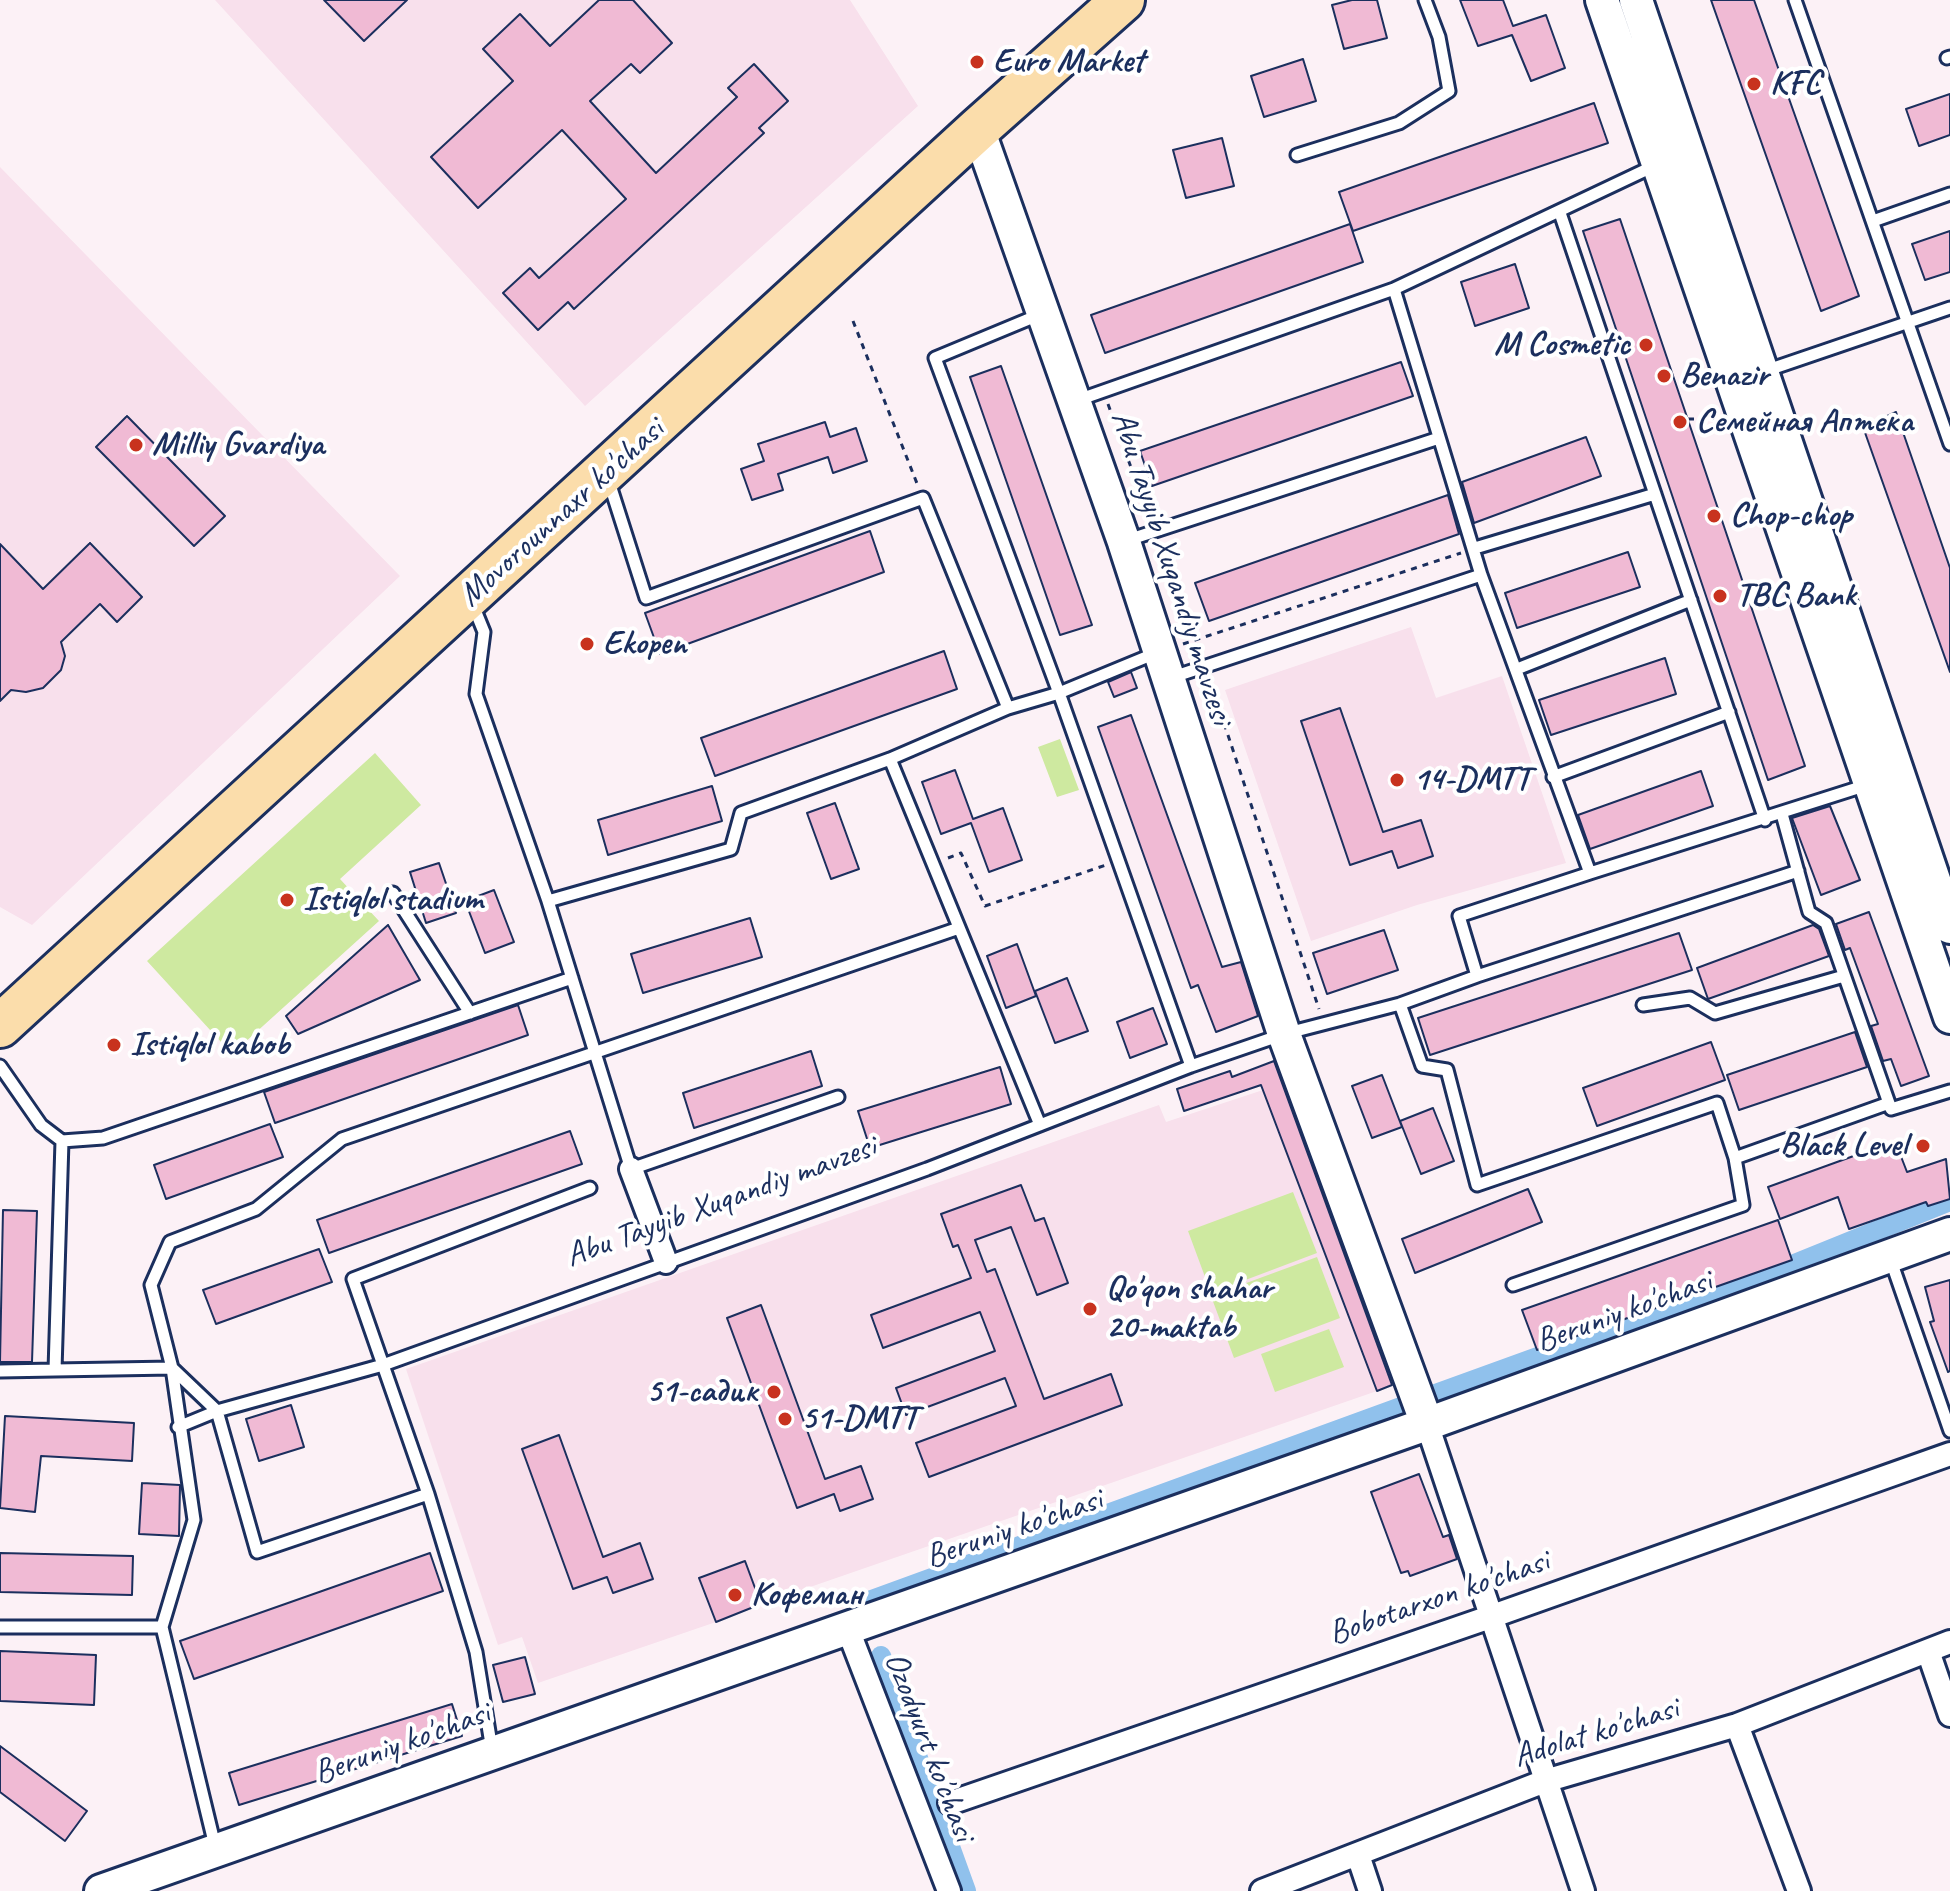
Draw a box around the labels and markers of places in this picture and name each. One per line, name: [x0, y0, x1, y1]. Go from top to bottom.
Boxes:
place label: Euro Market: [993, 42, 1144, 82]
marker: Euro Market: [968, 53, 986, 71]
place label: KFC: [1770, 64, 1820, 104]
marker: KFC: [1745, 75, 1763, 93]
place label: M Cosmetic: [1494, 325, 1630, 365]
marker: M Cosmetic: [1637, 336, 1655, 354]
place label: Benazir: [1680, 356, 1768, 396]
marker: Benazir: [1655, 367, 1673, 385]
place label: Семейная Аптека: [1696, 402, 1913, 442]
marker: Семейная Аптека: [1671, 413, 1689, 431]
place label: Milliy Gvardiya: [152, 425, 324, 465]
marker: Milliy Gvardiya: [127, 436, 145, 454]
place label: Chop-chop: [1730, 496, 1852, 536]
marker: Chop-chop: [1705, 507, 1723, 525]
place label: TBC Bank: [1736, 576, 1855, 616]
marker: TBC Bank: [1711, 587, 1729, 605]
place label: Ekopen: [603, 624, 686, 664]
marker: Ekopen: [578, 635, 596, 653]
place label: 14-DMTT: [1413, 760, 1530, 800]
marker: 14-DMTT: [1388, 771, 1406, 789]
place label: Istiqlol stadium: [303, 880, 482, 920]
marker: Istiqlol stadium: [278, 891, 296, 909]
place label: Istiqlol kabob: [130, 1025, 289, 1065]
marker: Istiqlol kabob: [105, 1036, 123, 1054]
place label: Black Level: [1780, 1126, 1907, 1166]
marker: Black Level: [1914, 1137, 1932, 1155]
place label: Qo'qon shahar 20-maktab: [1106, 1269, 1272, 1348]
marker: Qo'qon shahar 20-maktab: [1081, 1300, 1099, 1318]
place label: 51-садик: [646, 1372, 758, 1412]
marker: 51-садик: [765, 1383, 783, 1401]
place label: 51-DMTT: [801, 1399, 918, 1439]
marker: 51-DMTT: [776, 1410, 794, 1428]
place label: Кофеман: [751, 1575, 863, 1615]
marker: Кофеман: [726, 1586, 744, 1604]

